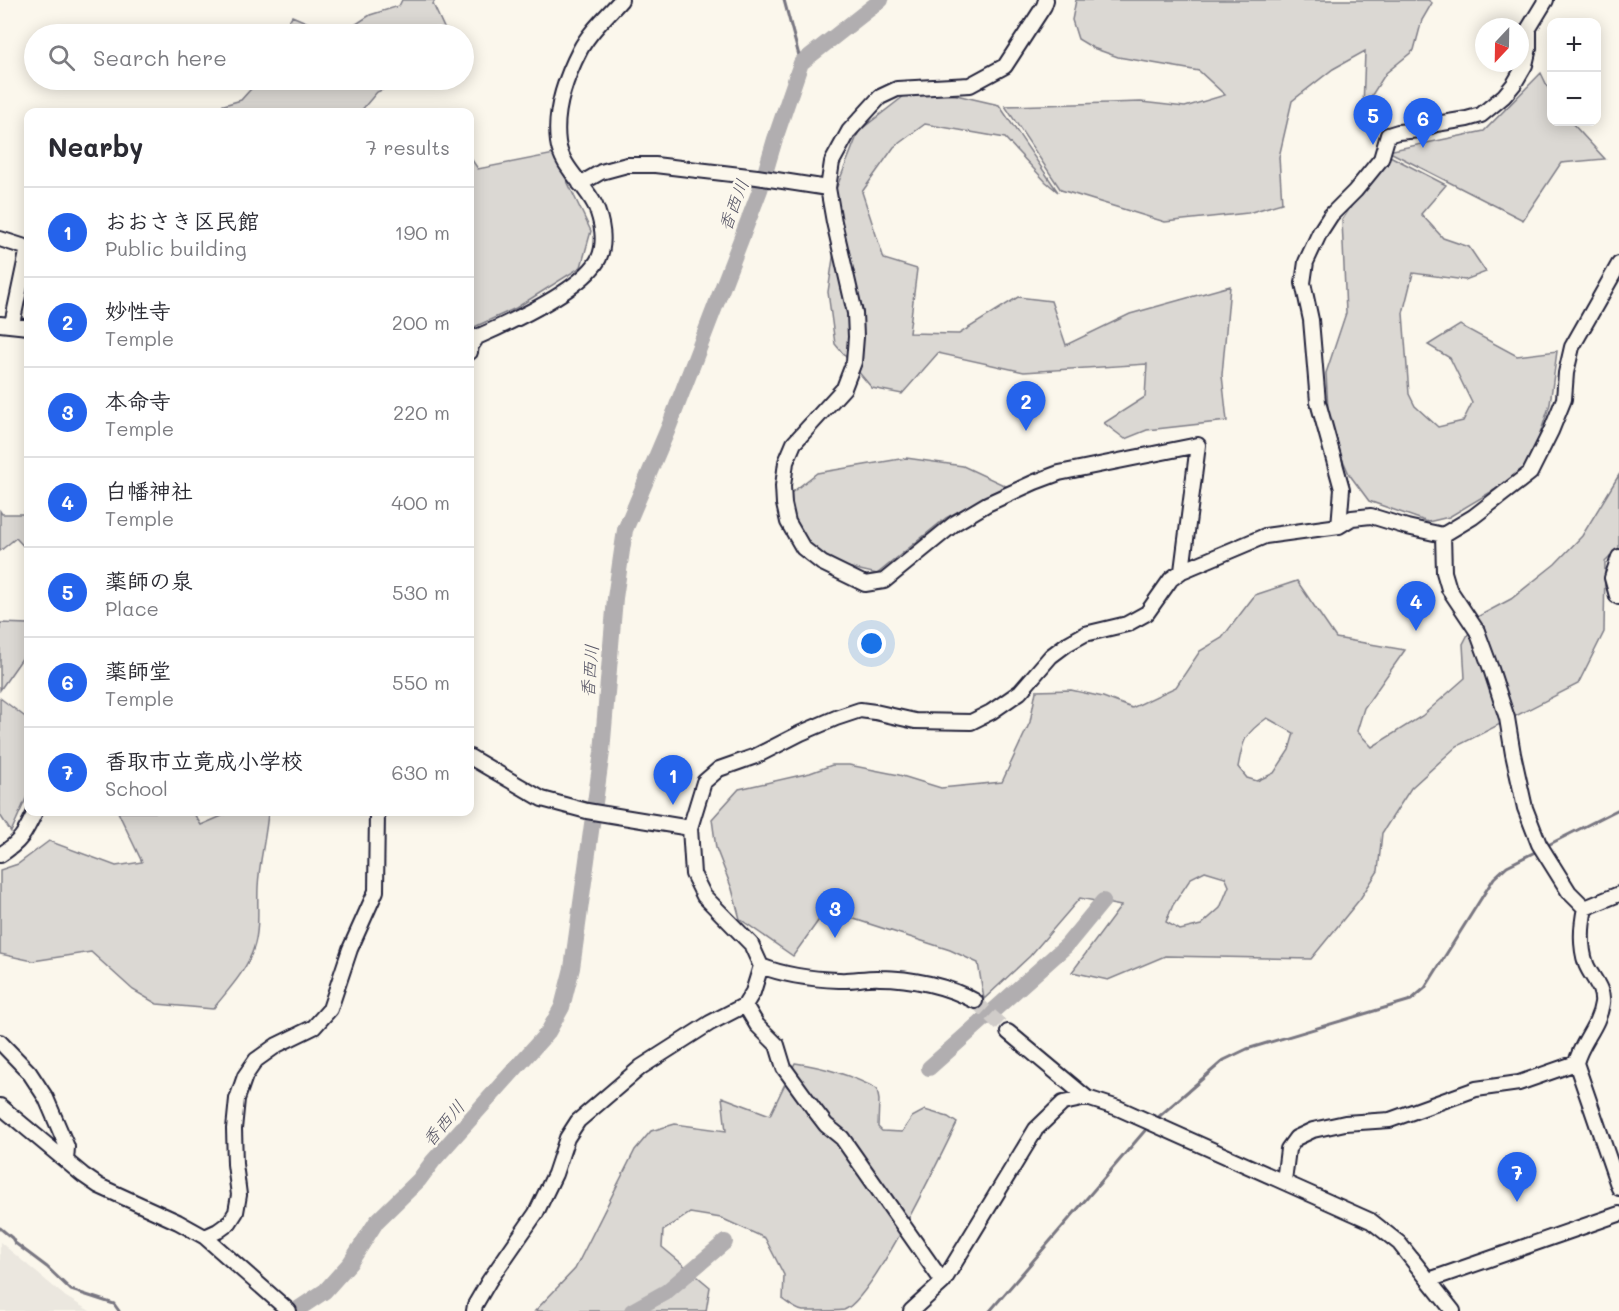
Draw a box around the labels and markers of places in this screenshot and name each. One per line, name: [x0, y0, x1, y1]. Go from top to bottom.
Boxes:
pin: 5: [1354, 96, 1392, 145]
pin: 6: [1404, 98, 1442, 148]
pin: 2: [1006, 382, 1046, 431]
pin: 4: [1396, 582, 1436, 631]
pin: 1: [654, 756, 692, 805]
pin: 3: [816, 888, 854, 938]
pin: 7: [1498, 1152, 1537, 1202]

